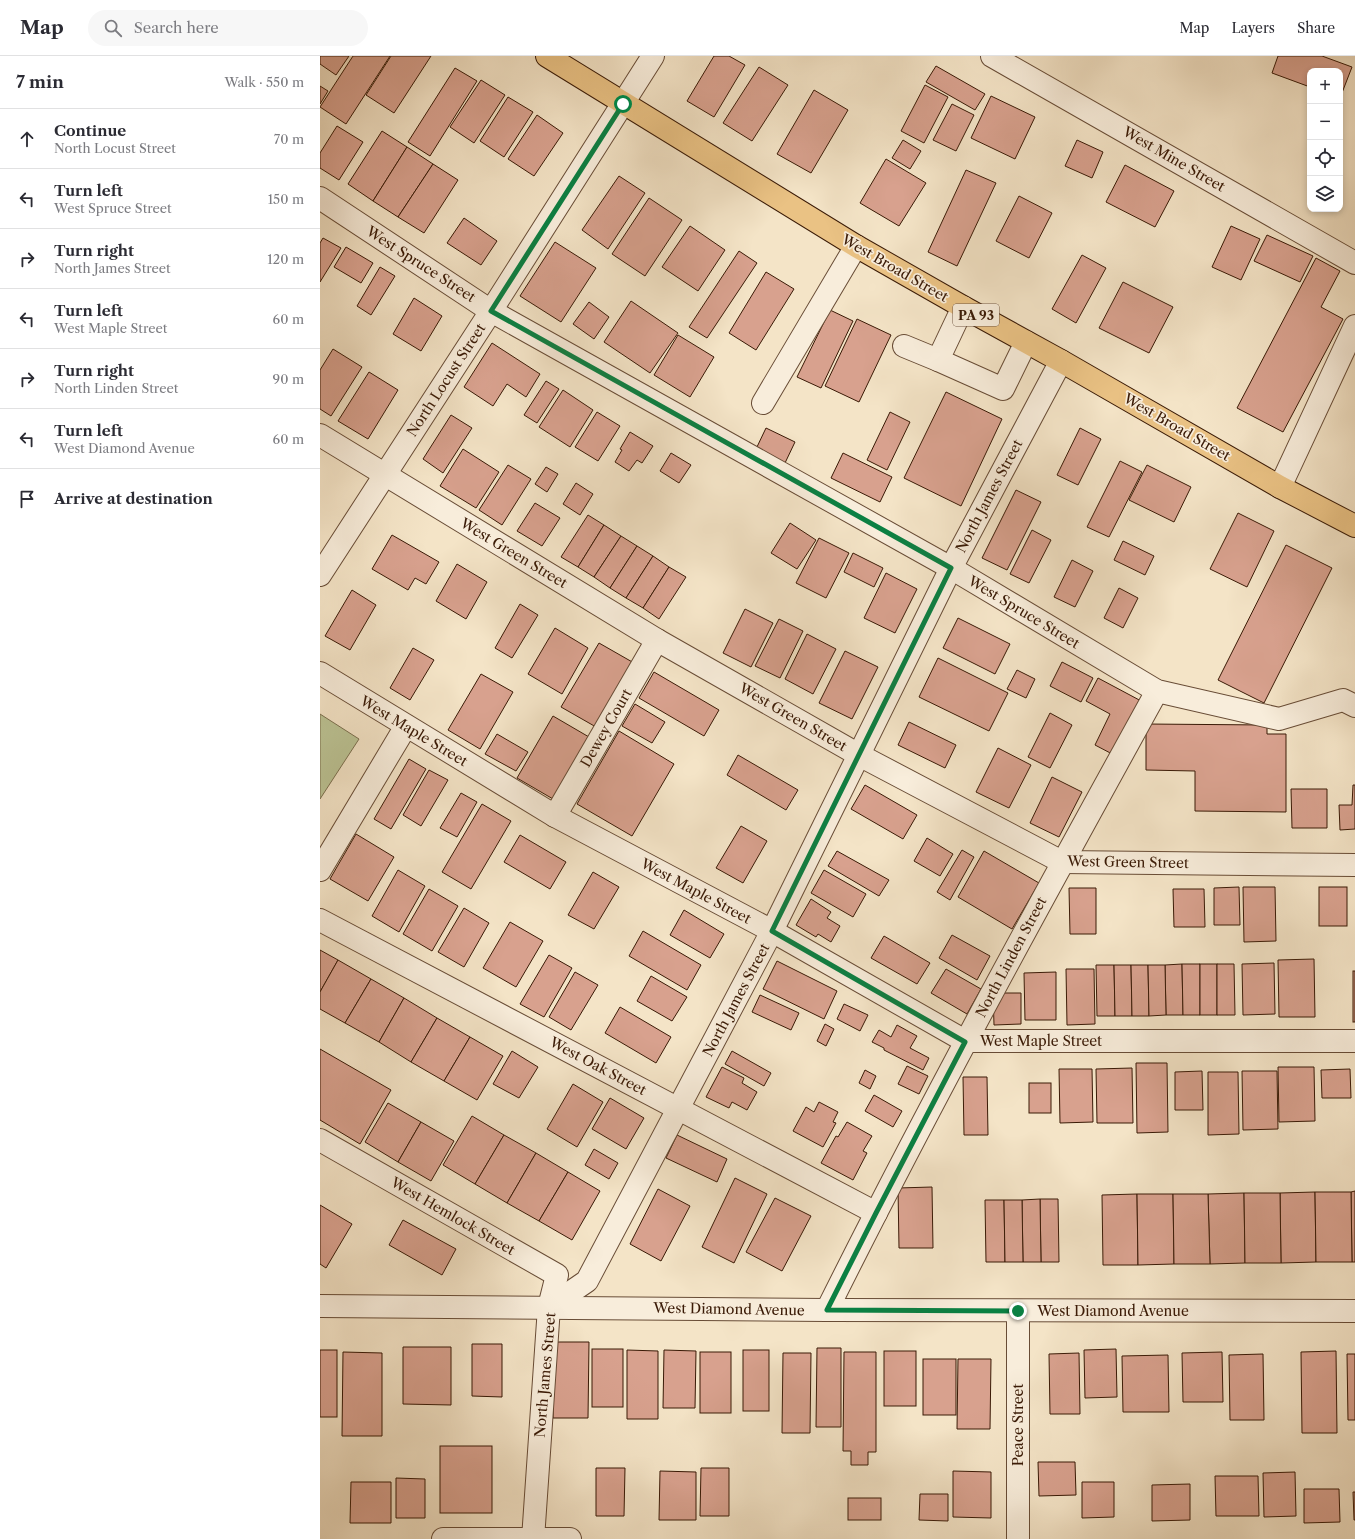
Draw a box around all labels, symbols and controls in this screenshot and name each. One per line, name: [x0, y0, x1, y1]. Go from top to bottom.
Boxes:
search box: [88, 10, 368, 46]
text: Map: [20, 16, 64, 39]
icon: search: [102, 17, 124, 39]
text: Search here: [134, 18, 219, 37]
text: Map: [1179, 19, 1209, 37]
text: Layers: [1231, 19, 1275, 37]
text: Share: [1297, 19, 1335, 37]
map controls: [1307, 68, 1343, 212]
button: +: [1307, 68, 1343, 104]
text: 7 min: [16, 72, 64, 92]
text: Walk · 550 m: [224, 74, 304, 90]
route start: [614, 95, 632, 113]
button: −: [1307, 104, 1343, 140]
text: Continue: [54, 121, 126, 140]
street label: West Mine Street: [1119, 122, 1228, 196]
icon: ahead: [16, 128, 38, 150]
text: 70 m: [274, 131, 304, 147]
text: North Locust Street: [54, 140, 176, 156]
button: locate: [1307, 140, 1343, 176]
button: layers: [1307, 176, 1343, 212]
text: Turn left: [54, 181, 123, 200]
icon: left: [16, 188, 38, 210]
text: 150 m: [268, 191, 304, 207]
text: West Spruce Street: [54, 200, 172, 216]
street label: West Spruce Street: [362, 221, 479, 306]
street label: West Broad Street: [838, 230, 952, 306]
text: Turn right: [54, 241, 134, 260]
icon: right: [16, 248, 38, 270]
text: 120 m: [267, 251, 304, 267]
text: North James Street: [54, 260, 171, 276]
text: Turn left: [54, 301, 123, 320]
road number: PA 93: [953, 304, 999, 326]
icon: left: [16, 308, 38, 330]
text: 60 m: [273, 311, 304, 327]
text: West Maple Street: [54, 320, 167, 336]
street label: North Locust Street: [403, 320, 489, 440]
text: Turn right: [54, 361, 134, 380]
icon: right: [16, 368, 38, 390]
text: 90 m: [273, 371, 304, 387]
text: North Linden Street: [54, 380, 178, 396]
street label: West Broad Street: [1120, 389, 1234, 465]
text: Turn left: [54, 421, 123, 440]
icon: left: [16, 428, 38, 450]
text: 60 m: [273, 431, 304, 447]
street label: North James Street: [952, 436, 1026, 556]
text: West Diamond Avenue: [54, 440, 195, 456]
icon: arrive: [16, 488, 38, 510]
text: Arrive at destination: [54, 489, 213, 508]
street label: West Green Street: [456, 513, 571, 592]
street label: West Spruce Street: [964, 571, 1083, 652]
street label: West Green Street: [735, 678, 850, 755]
street label: Dewey Court: [576, 685, 636, 770]
street label: West Maple Street: [356, 691, 471, 770]
street label: West Green Street: [1066, 852, 1189, 872]
street label: West Maple Street: [637, 854, 754, 928]
street label: North Linden Street: [972, 894, 1050, 1020]
street label: North James Street: [699, 940, 773, 1060]
street label: West Oak Street: [546, 1032, 649, 1099]
street label: West Maple Street: [979, 1032, 1102, 1050]
street label: West Hemlock Street: [387, 1173, 518, 1259]
street label: West Diamond Avenue: [652, 1299, 805, 1319]
route end: [1009, 1302, 1027, 1320]
street label: West Diamond Avenue: [1036, 1302, 1189, 1320]
street label: North James Street: [531, 1312, 559, 1438]
street label: Peace Street: [1009, 1384, 1027, 1466]

